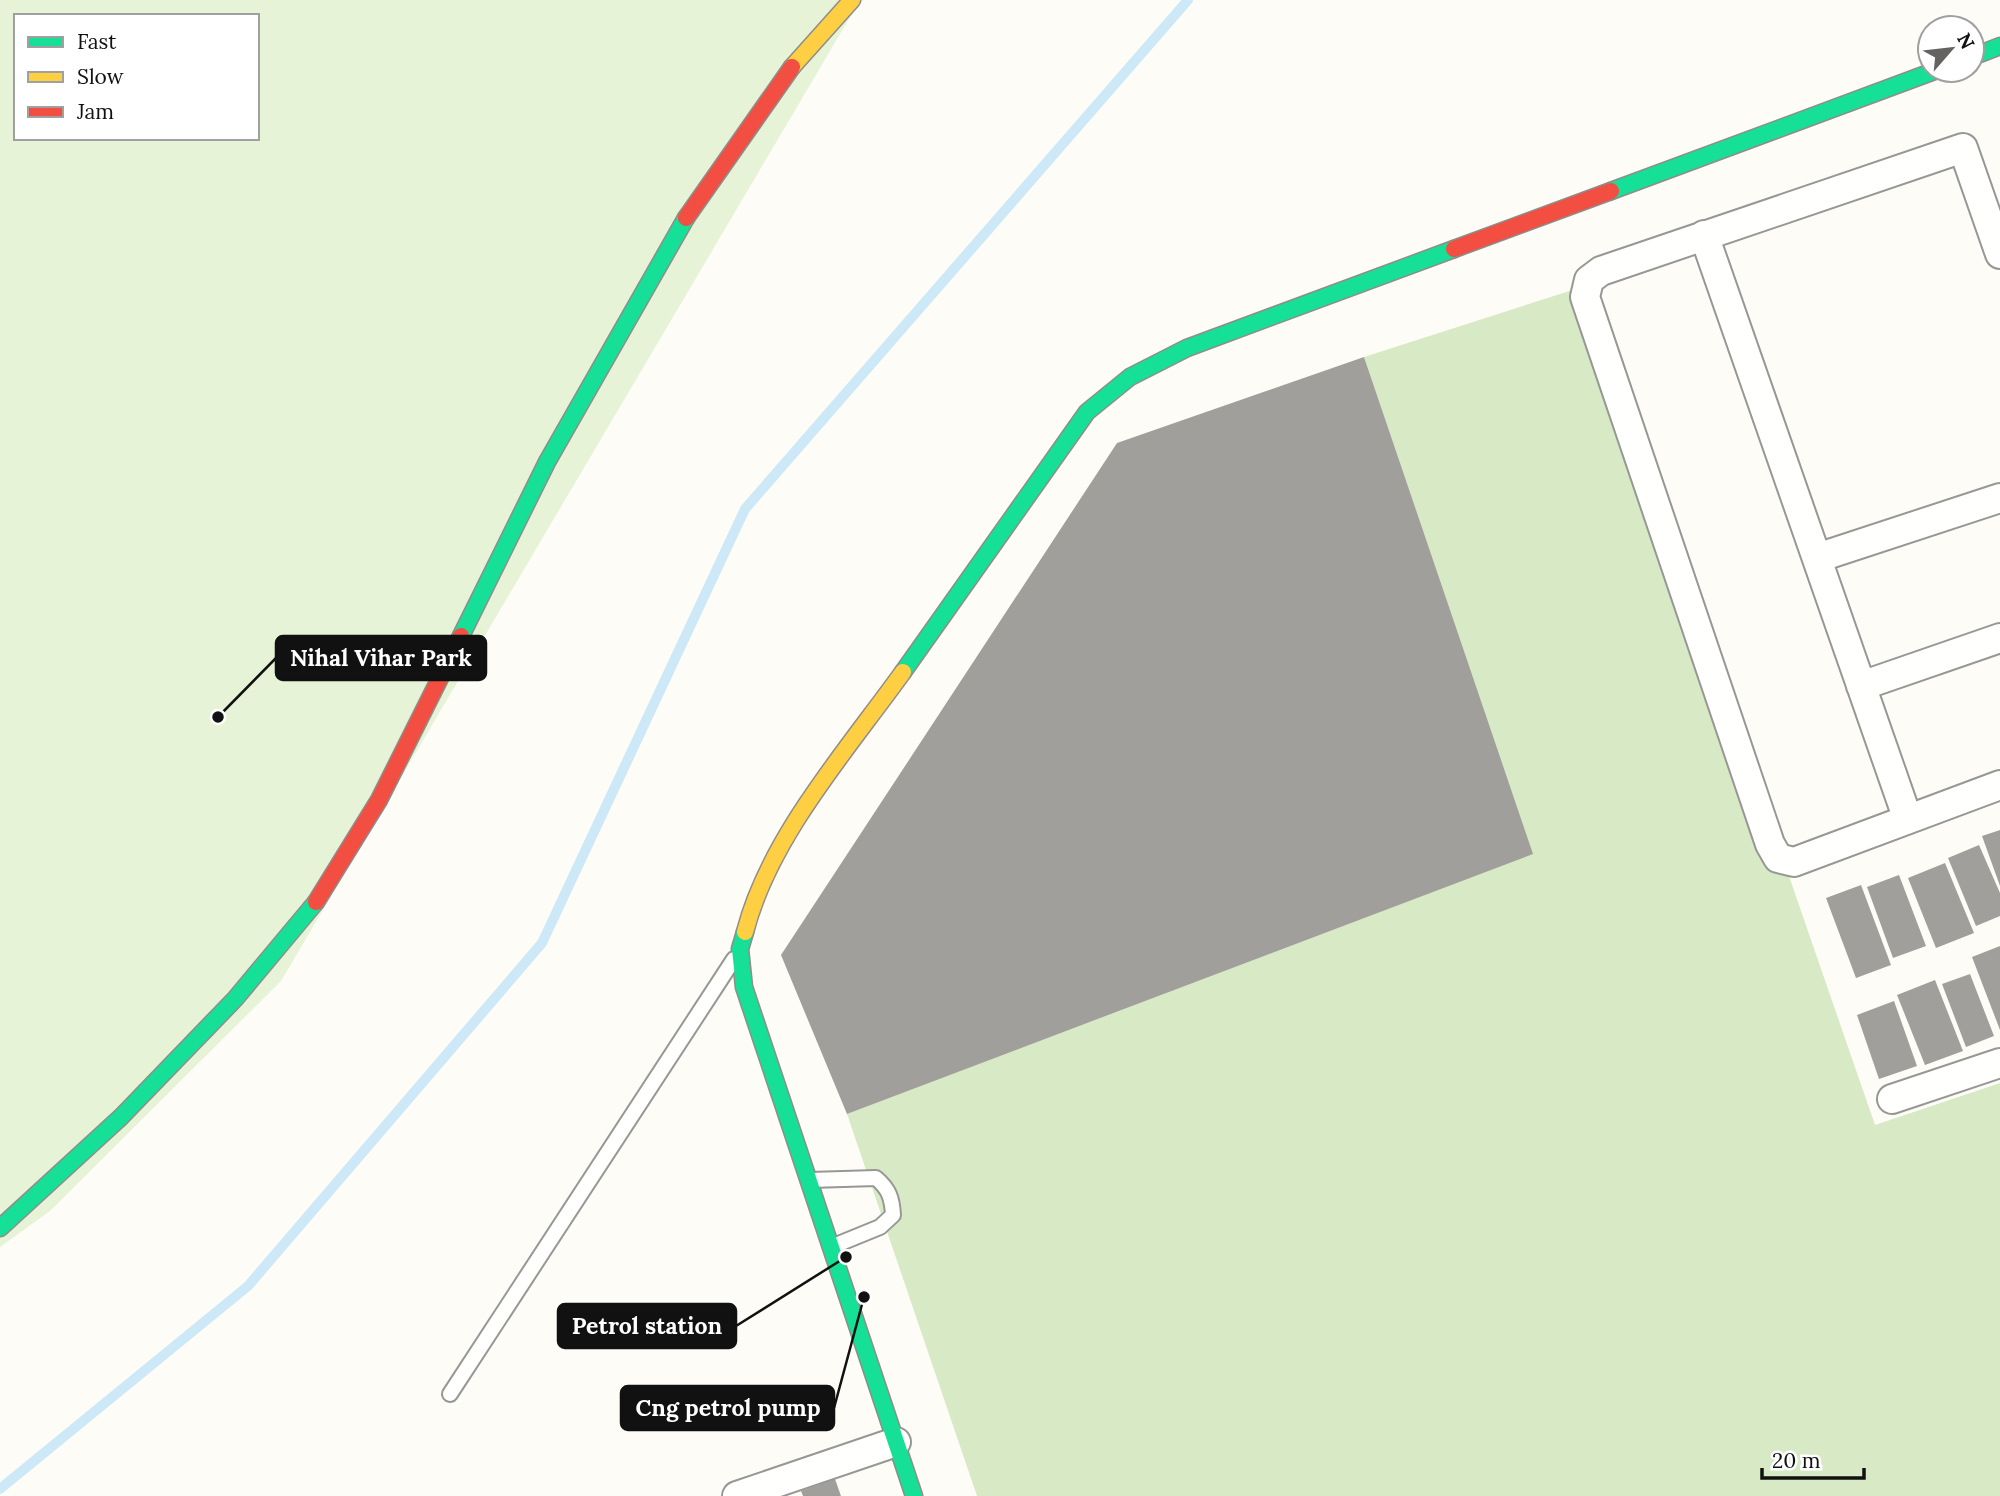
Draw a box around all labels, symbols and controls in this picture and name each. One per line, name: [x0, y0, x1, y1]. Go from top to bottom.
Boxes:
legend: [14, 14, 259, 140]
north arrow: [1916, 14, 1986, 84]
text: Fast: [77, 28, 117, 55]
text: N: [1952, 29, 1980, 53]
text: Slow: [77, 63, 124, 90]
text: Jam: [76, 98, 114, 125]
callout: Nihal Vihar Park: [276, 636, 486, 680]
text: Nihal Vihar Park: [290, 643, 472, 672]
callout: Petrol station: [558, 1304, 736, 1348]
text: Petrol station: [572, 1311, 723, 1340]
callout: Cng petrol pump: [621, 1386, 834, 1430]
text: Cng petrol pump: [636, 1393, 821, 1422]
scale bar: [1762, 1436, 1864, 1480]
text: 20 m: [1772, 1447, 1821, 1474]

